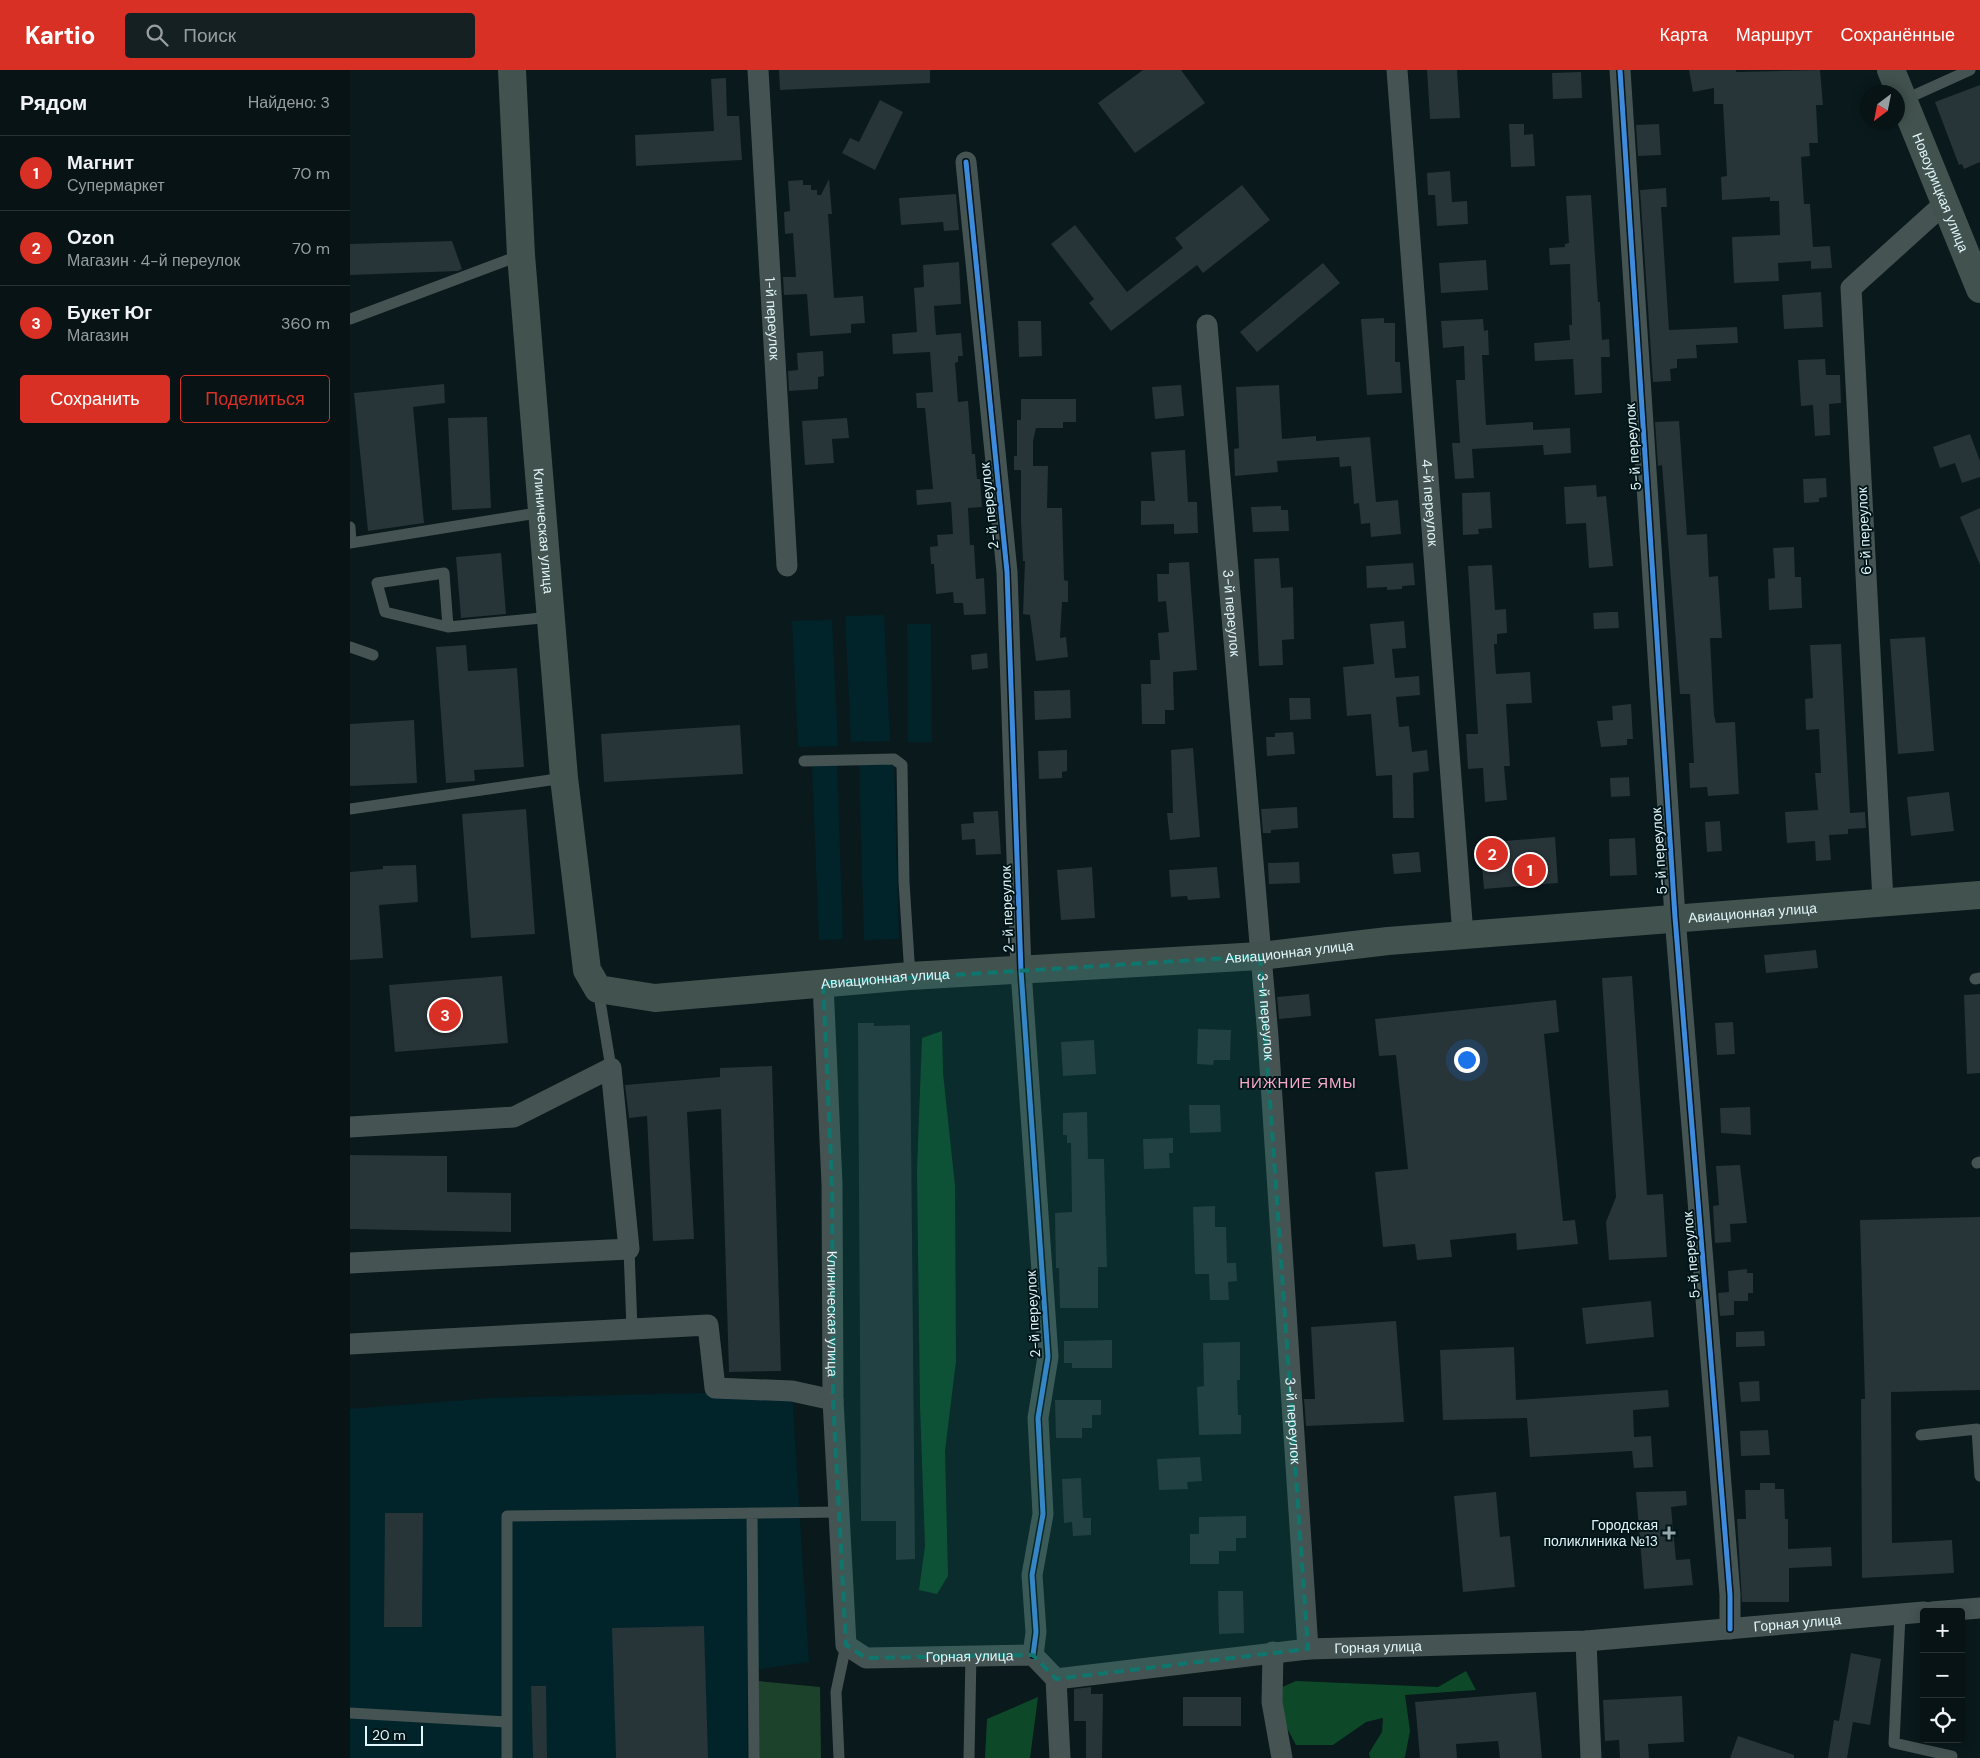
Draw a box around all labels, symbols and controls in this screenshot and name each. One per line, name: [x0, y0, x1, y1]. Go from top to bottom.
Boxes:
search box: [125, 13, 475, 58]
text: Kartio: [25, 20, 95, 51]
icon: search: [143, 21, 171, 49]
text: Поиск: [183, 23, 236, 48]
text: Карта: [1660, 23, 1708, 47]
text: Маршрут: [1736, 23, 1812, 47]
text: Сохранённые: [1840, 23, 1955, 47]
north arrow: [1860, 85, 1905, 130]
text: Рядом: [20, 89, 87, 117]
text: Найдено: 3: [248, 92, 330, 113]
street label: Новоурицкая улица: [1908, 130, 1973, 255]
text: Магнит: [67, 150, 134, 175]
text: 1: [33, 163, 39, 184]
text: 70 m: [292, 163, 330, 184]
text: Супермаркет: [67, 175, 165, 196]
text: Ozon: [67, 225, 115, 250]
text: 2: [31, 238, 41, 259]
text: 70 m: [292, 238, 330, 259]
text: Магазин · 4-й переулок: [67, 250, 240, 271]
street label: 1-й переулок: [761, 276, 784, 362]
text: Букет Юг: [67, 300, 152, 325]
text: 3: [31, 313, 41, 334]
text: 360 m: [281, 313, 330, 334]
text: Магазин: [67, 325, 129, 346]
button: Сохранить: [20, 375, 170, 423]
button: Поделиться: [180, 375, 330, 423]
street label: 5-й переулок: [1621, 402, 1645, 491]
street label: 4-й переулок: [1418, 458, 1442, 548]
street label: 2-й переулок: [975, 461, 1002, 550]
street label: Клиническая улица: [530, 467, 558, 595]
street label: 6-й переулок: [1853, 486, 1875, 575]
street label: 3-й переулок: [1219, 569, 1244, 658]
street label: 5-й переулок: [1647, 806, 1671, 895]
pin: 2: [1476, 835, 1508, 873]
pin: 1: [1514, 851, 1546, 889]
street label: 2-й переулок: [996, 864, 1018, 953]
street label: Авиационная улица: [1687, 899, 1818, 927]
street label: Авиационная улица: [1224, 936, 1355, 967]
street label: Авиационная улица: [820, 965, 950, 993]
street label: 3-й переулок: [1254, 972, 1279, 1061]
pin: 3: [429, 996, 461, 1034]
your location: [1454, 1047, 1480, 1073]
district label: НИЖНИЕ ЯМЫ: [1239, 1073, 1357, 1093]
street label: 5-й переулок: [1678, 1210, 1704, 1299]
street label: Клиническая улица: [823, 1251, 842, 1377]
street label: 2-й переулок: [1022, 1269, 1044, 1358]
street label: 3-й переулок: [1281, 1376, 1305, 1466]
place label: Городская поликлиника №13: [1544, 1516, 1658, 1550]
marker: Городская поликлиника №13: [1662, 1526, 1676, 1540]
map controls: [1920, 1608, 1965, 1743]
button: +: [1920, 1608, 1965, 1653]
street label: Горная улица: [1753, 1610, 1842, 1636]
street label: Горная улица: [1334, 1637, 1422, 1657]
street label: Горная улица: [926, 1646, 1014, 1666]
button: −: [1920, 1653, 1965, 1698]
button: locate: [1920, 1698, 1965, 1743]
scale bar: [365, 1723, 422, 1746]
text: 20 m: [372, 1726, 406, 1744]

